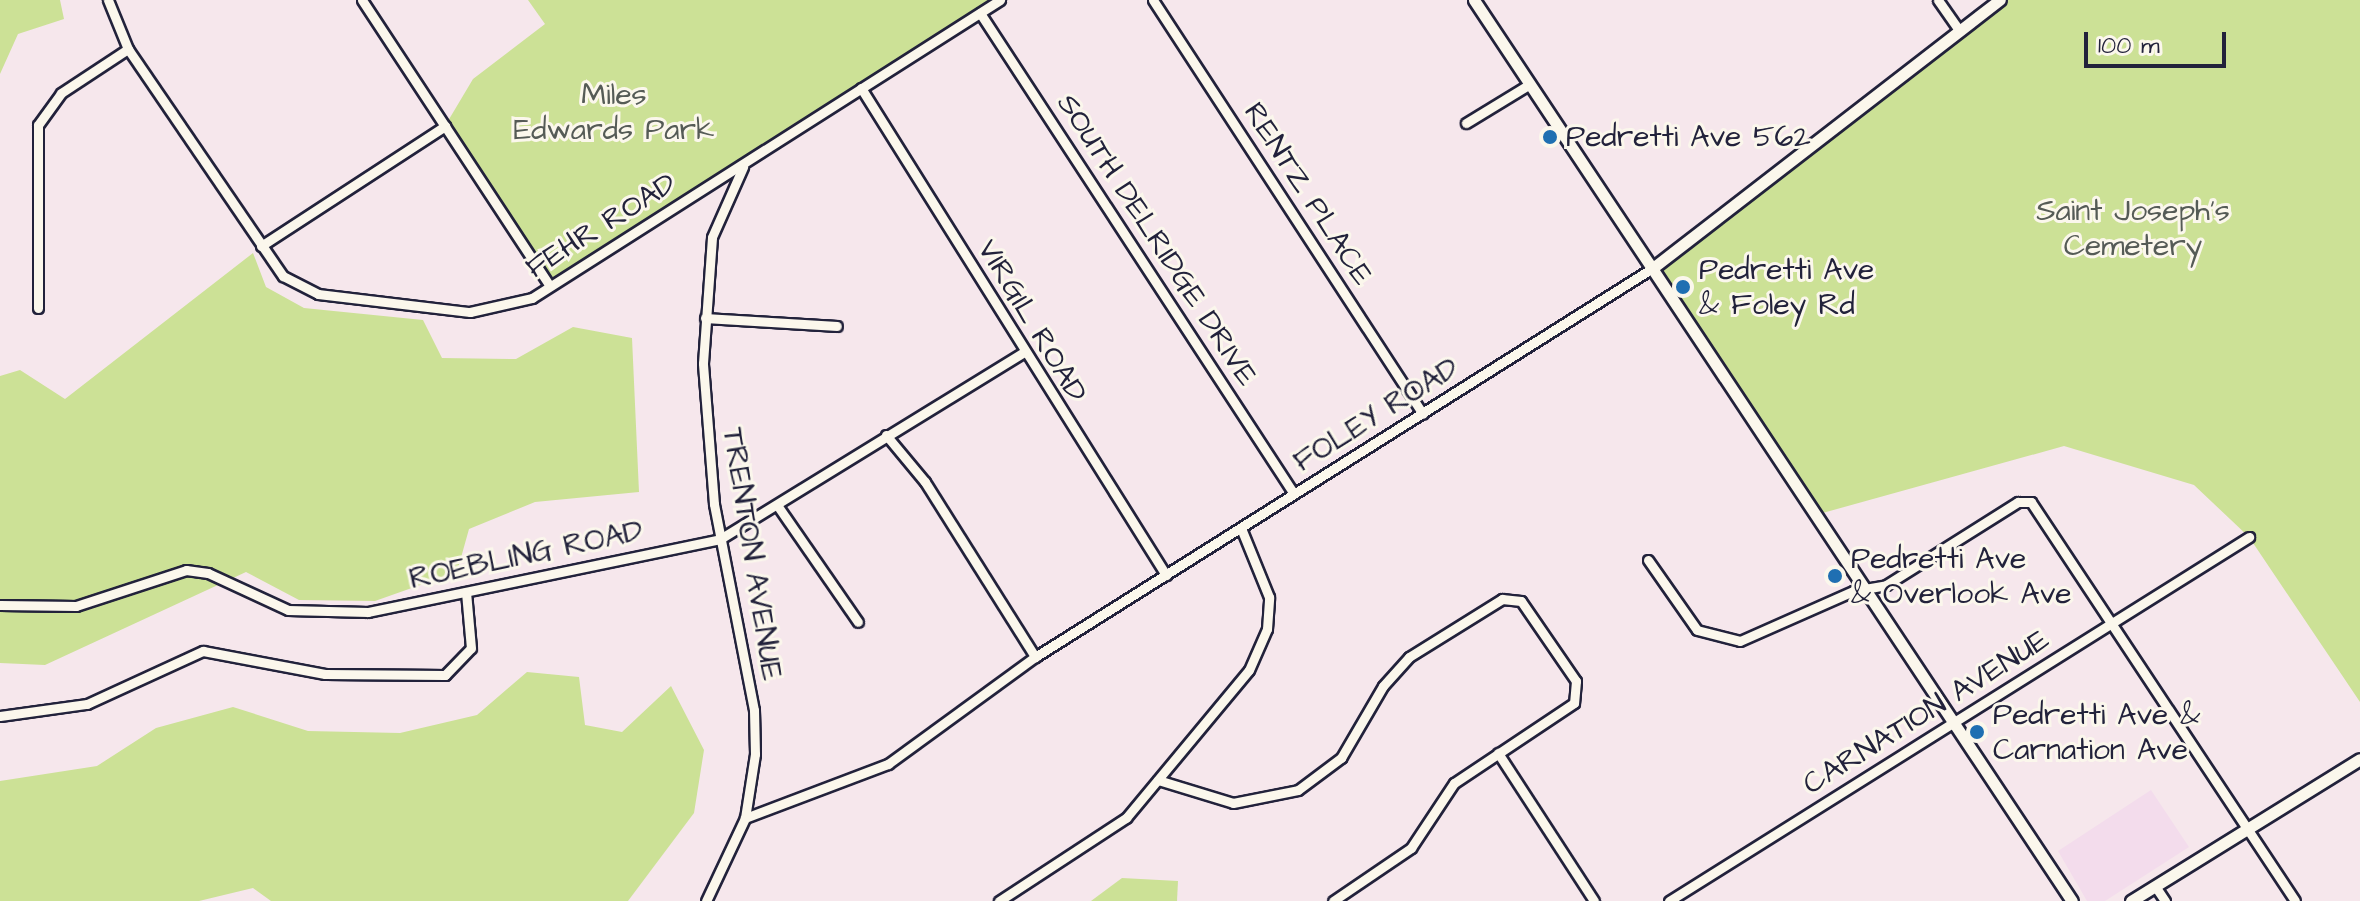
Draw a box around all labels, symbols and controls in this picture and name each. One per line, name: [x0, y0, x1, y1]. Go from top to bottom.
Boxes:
scale bar: [2088, 16, 2230, 66]
text: 100 m: [2098, 29, 2160, 63]
park label: Miles Edwards Park: [513, 77, 715, 148]
street label: SOUTH DELRIDGE DRIVE: [1049, 87, 1265, 393]
street label: RENTZ PLACE: [1236, 96, 1380, 292]
place label: Pedretti Ave 562: [1566, 119, 1811, 155]
marker: Pedretti Ave 562: [1541, 128, 1559, 146]
street label: FEHR ROAD: [519, 166, 683, 286]
park label: Saint Joseph’s Cemetery: [2036, 193, 2230, 264]
street label: VIRGIL ROAD: [969, 233, 1095, 409]
place label: Pedretti Ave & Foley Rd: [1699, 252, 1874, 322]
marker: Pedretti Ave & Foley Rd: [1674, 278, 1692, 296]
street label: FOLEY ROAD: [1287, 350, 1465, 480]
street label: TRENTON AVENUE: [714, 425, 790, 683]
street label: ROEBLING ROAD: [406, 513, 646, 597]
place label: Pedretti Ave & Overlook Ave: [1851, 541, 2071, 612]
marker: Pedretti Ave & Overlook Ave: [1826, 567, 1844, 585]
street label: CARNATION AVENUE: [1796, 622, 2056, 802]
place label: Pedretti Ave & Carnation Ave: [1993, 697, 2200, 768]
marker: Pedretti Ave & Carnation Ave: [1968, 723, 1986, 741]

